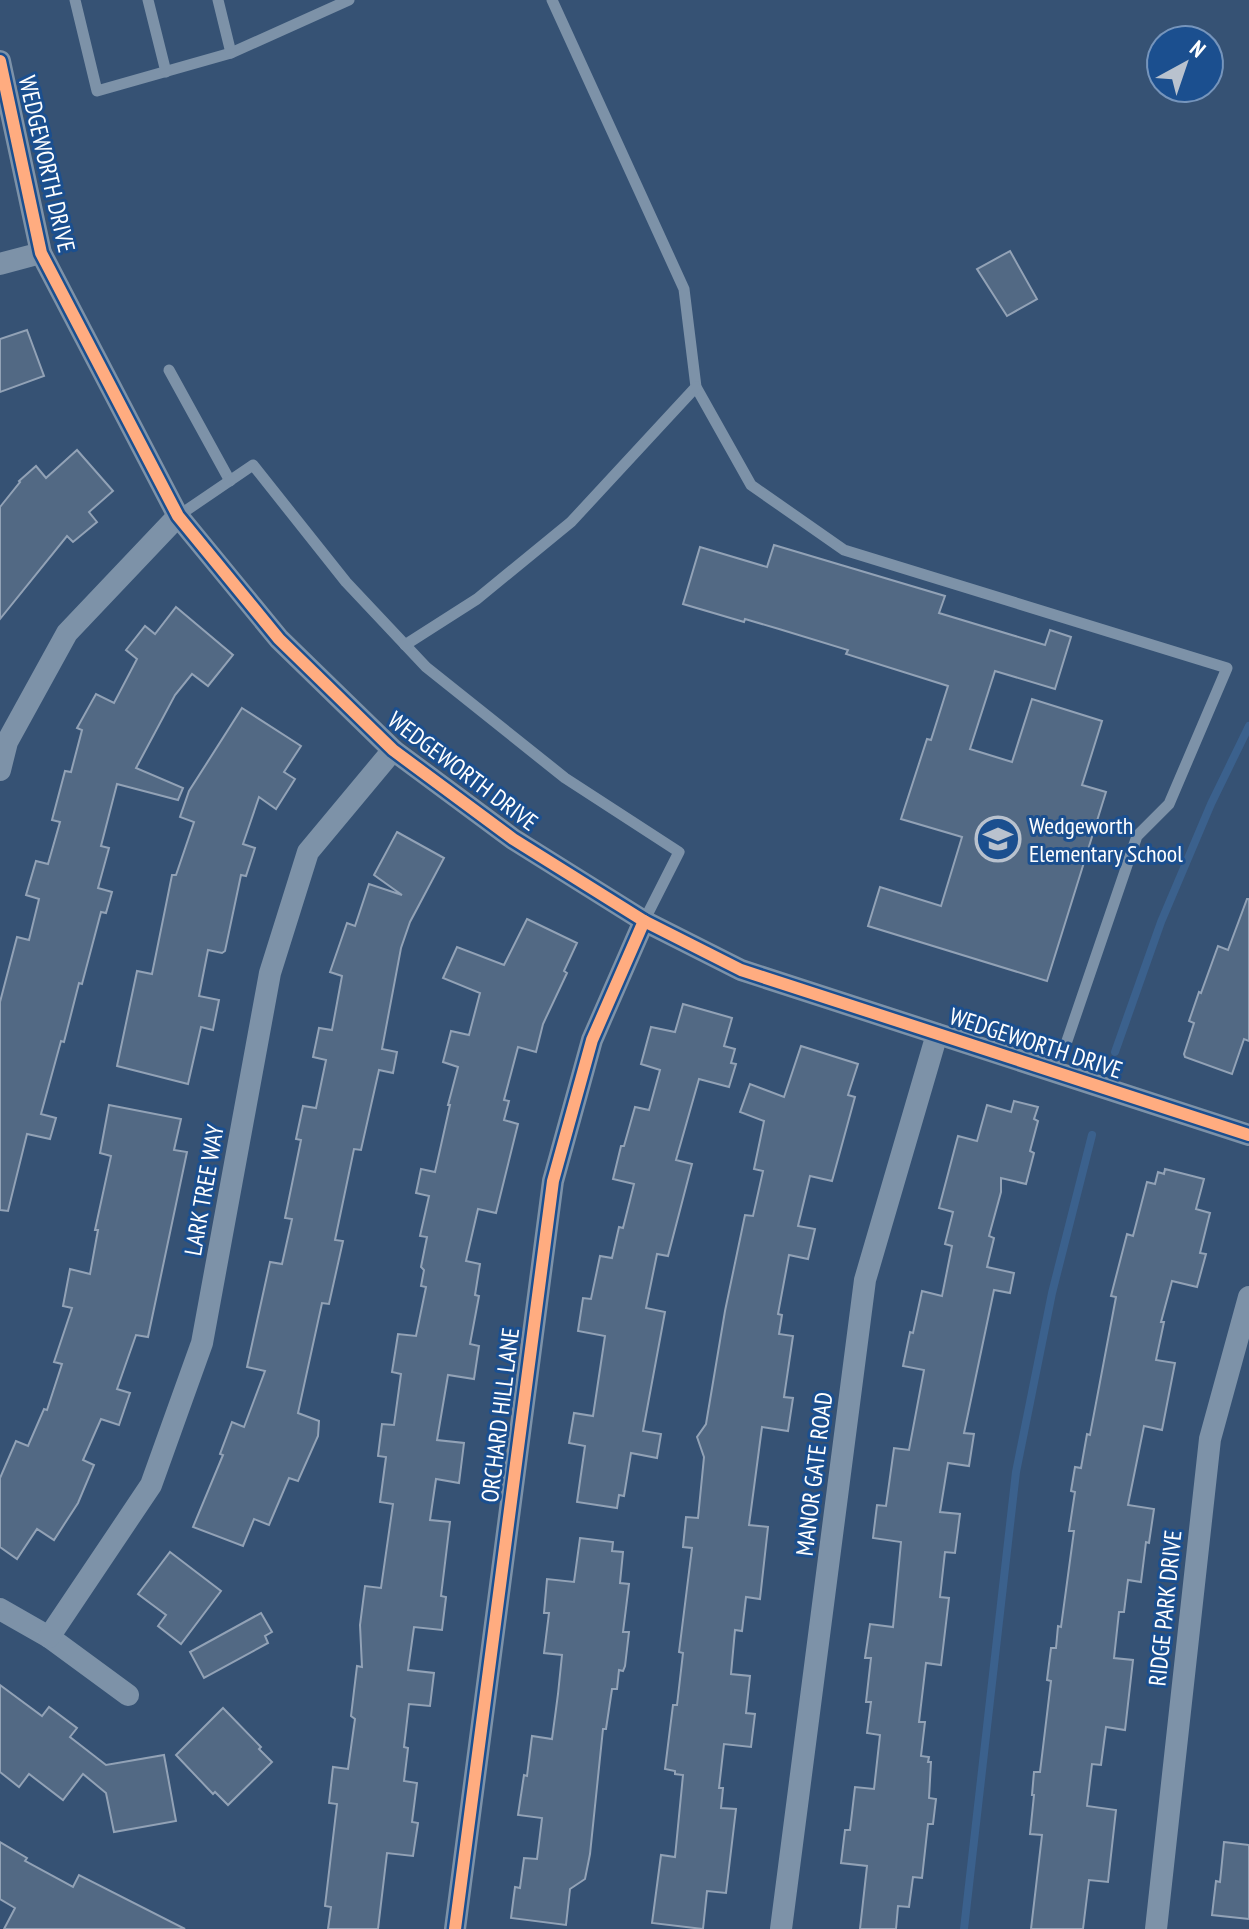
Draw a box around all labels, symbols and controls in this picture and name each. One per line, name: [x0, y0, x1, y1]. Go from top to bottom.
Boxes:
north arrow: [1145, 24, 1225, 104]
text: N: [1184, 34, 1211, 63]
street label: WEDGEWORTH DRIVE: [12, 73, 82, 255]
street label: WEDGEWORTH DRIVE: [382, 704, 544, 838]
place label: Wedgeworth Elementary School: [1029, 810, 1183, 869]
school or university icon: Wedgeworth Elementary School: [974, 815, 1022, 863]
street label: WEDGEWORTH DRIVE: [946, 1000, 1126, 1086]
street label: LARK TREE WAY: [177, 1122, 231, 1258]
street label: ORCHARD HILL LANE: [474, 1326, 526, 1504]
street label: MANOR GATE ROAD: [789, 1390, 839, 1558]
street label: RIDGE PARK DRIVE: [1141, 1528, 1189, 1688]

